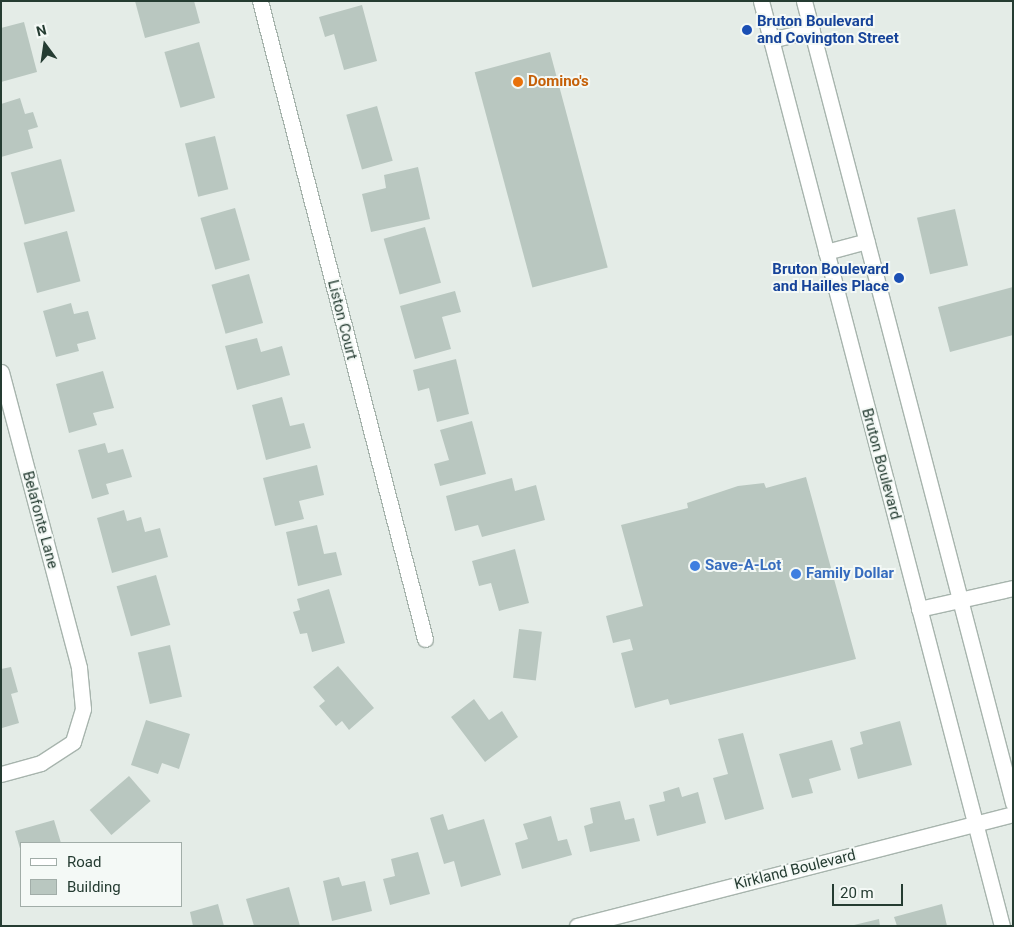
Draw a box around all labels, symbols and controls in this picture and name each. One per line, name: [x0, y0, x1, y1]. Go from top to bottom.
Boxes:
place label: Bruton Boulevard and Covington Street: [757, 12, 899, 47]
north arrow: [20, 20, 70, 70]
text: N: [35, 21, 48, 39]
marker: Bruton Boulevard and Covington Street: [741, 24, 753, 36]
place label: Domino's: [528, 73, 589, 91]
marker: Domino's: [512, 76, 524, 88]
place label: Bruton Boulevard and Hailles Place: [772, 260, 889, 295]
marker: Bruton Boulevard and Hailles Place: [893, 272, 905, 284]
street label: Liston Court: [323, 278, 361, 362]
street label: Bruton Boulevard: [858, 406, 904, 522]
street label: Belafonte Lane: [18, 469, 62, 571]
place label: Save-A-Lot: [705, 557, 781, 575]
marker: Save-A-Lot: [689, 560, 701, 572]
place label: Family Dollar: [806, 565, 894, 583]
marker: Family Dollar: [790, 568, 802, 580]
legend: [20, 842, 182, 907]
street label: Kirkland Boulevard: [732, 846, 858, 894]
text: Road: [67, 853, 101, 871]
scale bar: [834, 874, 905, 906]
text: Building: [67, 878, 121, 896]
text: 20 m: [840, 884, 874, 902]

